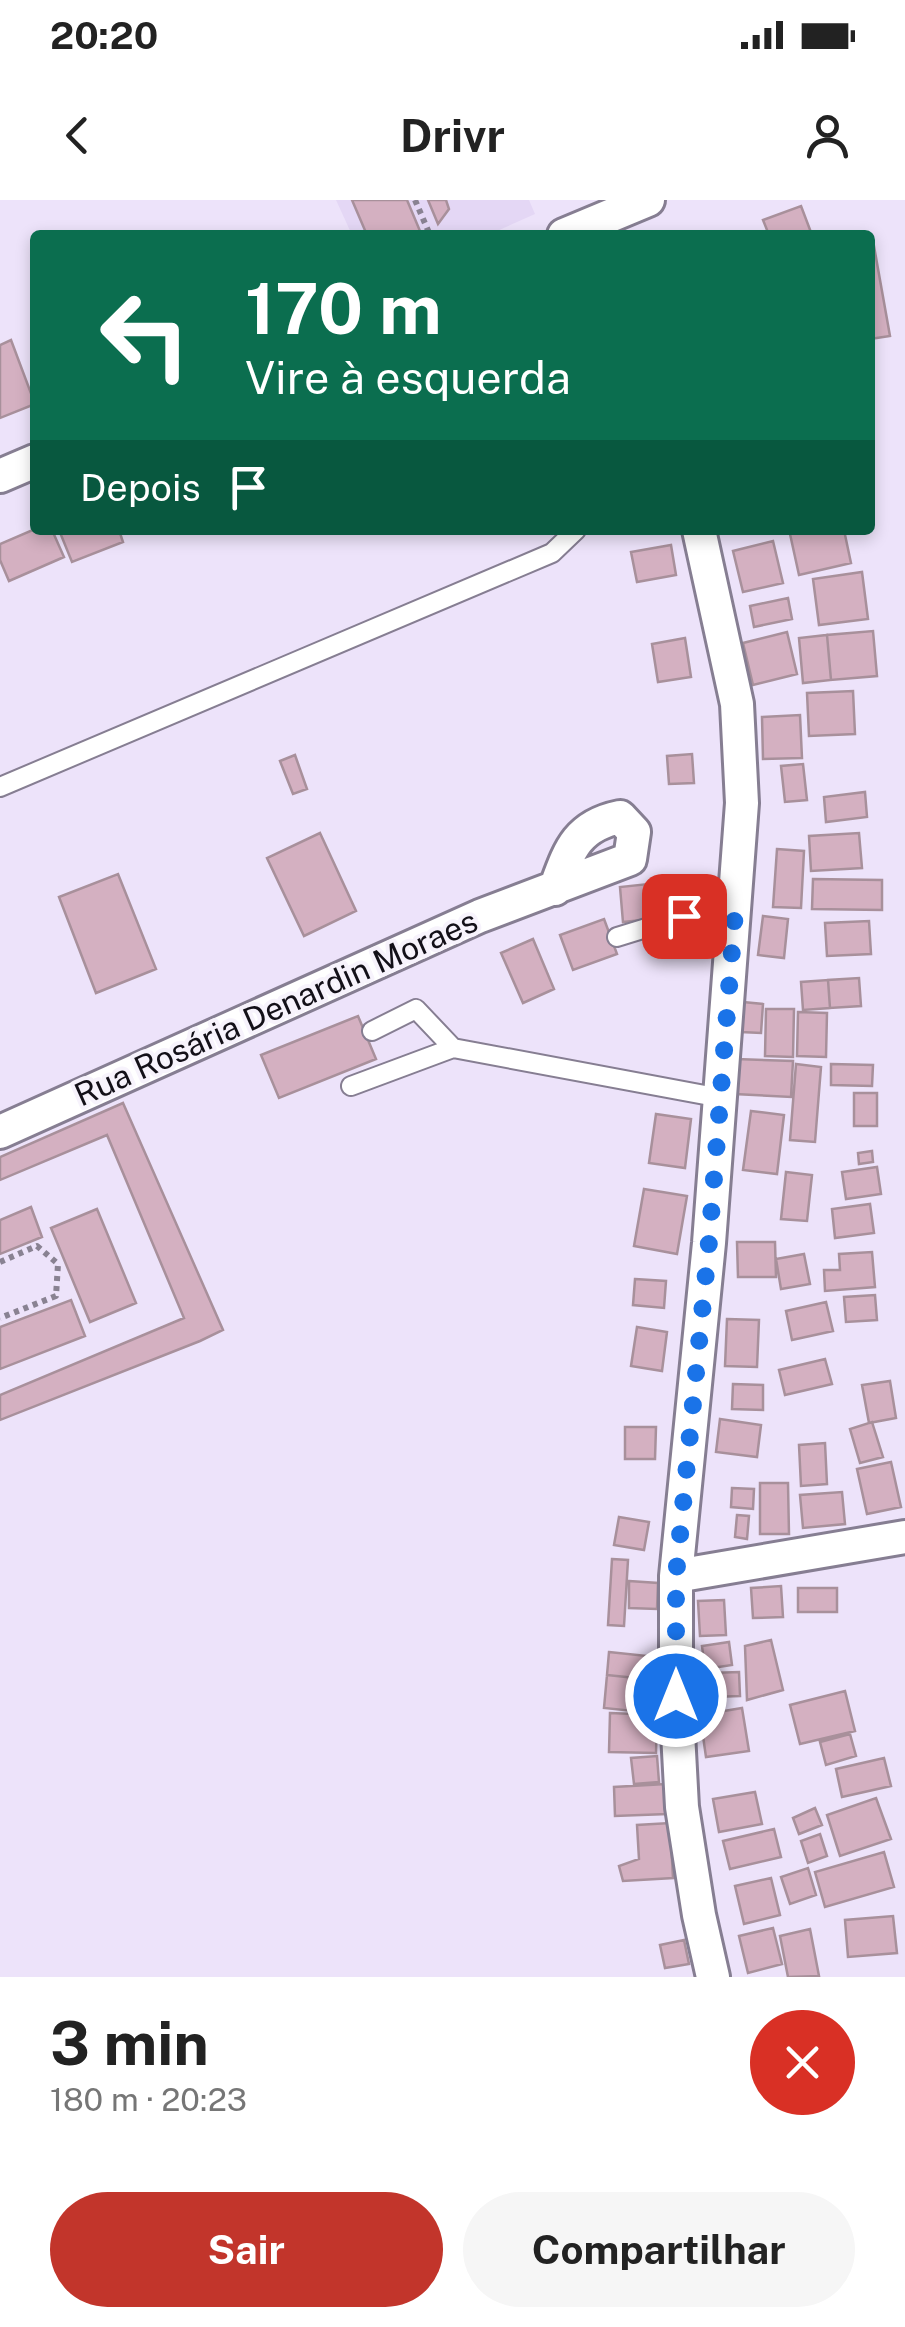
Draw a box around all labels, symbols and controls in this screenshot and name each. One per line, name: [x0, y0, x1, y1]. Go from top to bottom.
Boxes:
text: 20:20: [50, 13, 158, 58]
icon: back: [50, 108, 105, 163]
icon: person: [800, 108, 855, 163]
text: Drivr: [400, 109, 505, 162]
text: 170 m: [245, 267, 442, 350]
icon: left: [80, 270, 210, 400]
text: Vire à esquerda: [245, 351, 571, 404]
icon: arrive: [221, 460, 276, 515]
text: Depois: [80, 465, 201, 510]
pin: [642, 874, 727, 959]
icon: arrive: [657, 889, 712, 944]
street label: Rua Rosária Denardin Moraes: [69, 902, 483, 1113]
position arrow: [624, 1644, 728, 1748]
text: 3 min: [50, 2008, 209, 2079]
button: close: [750, 2010, 855, 2115]
text: 180 m · 20:23: [50, 2081, 247, 2118]
button: Sair: [50, 2192, 443, 2307]
button: Compartilhar: [463, 2192, 855, 2307]

